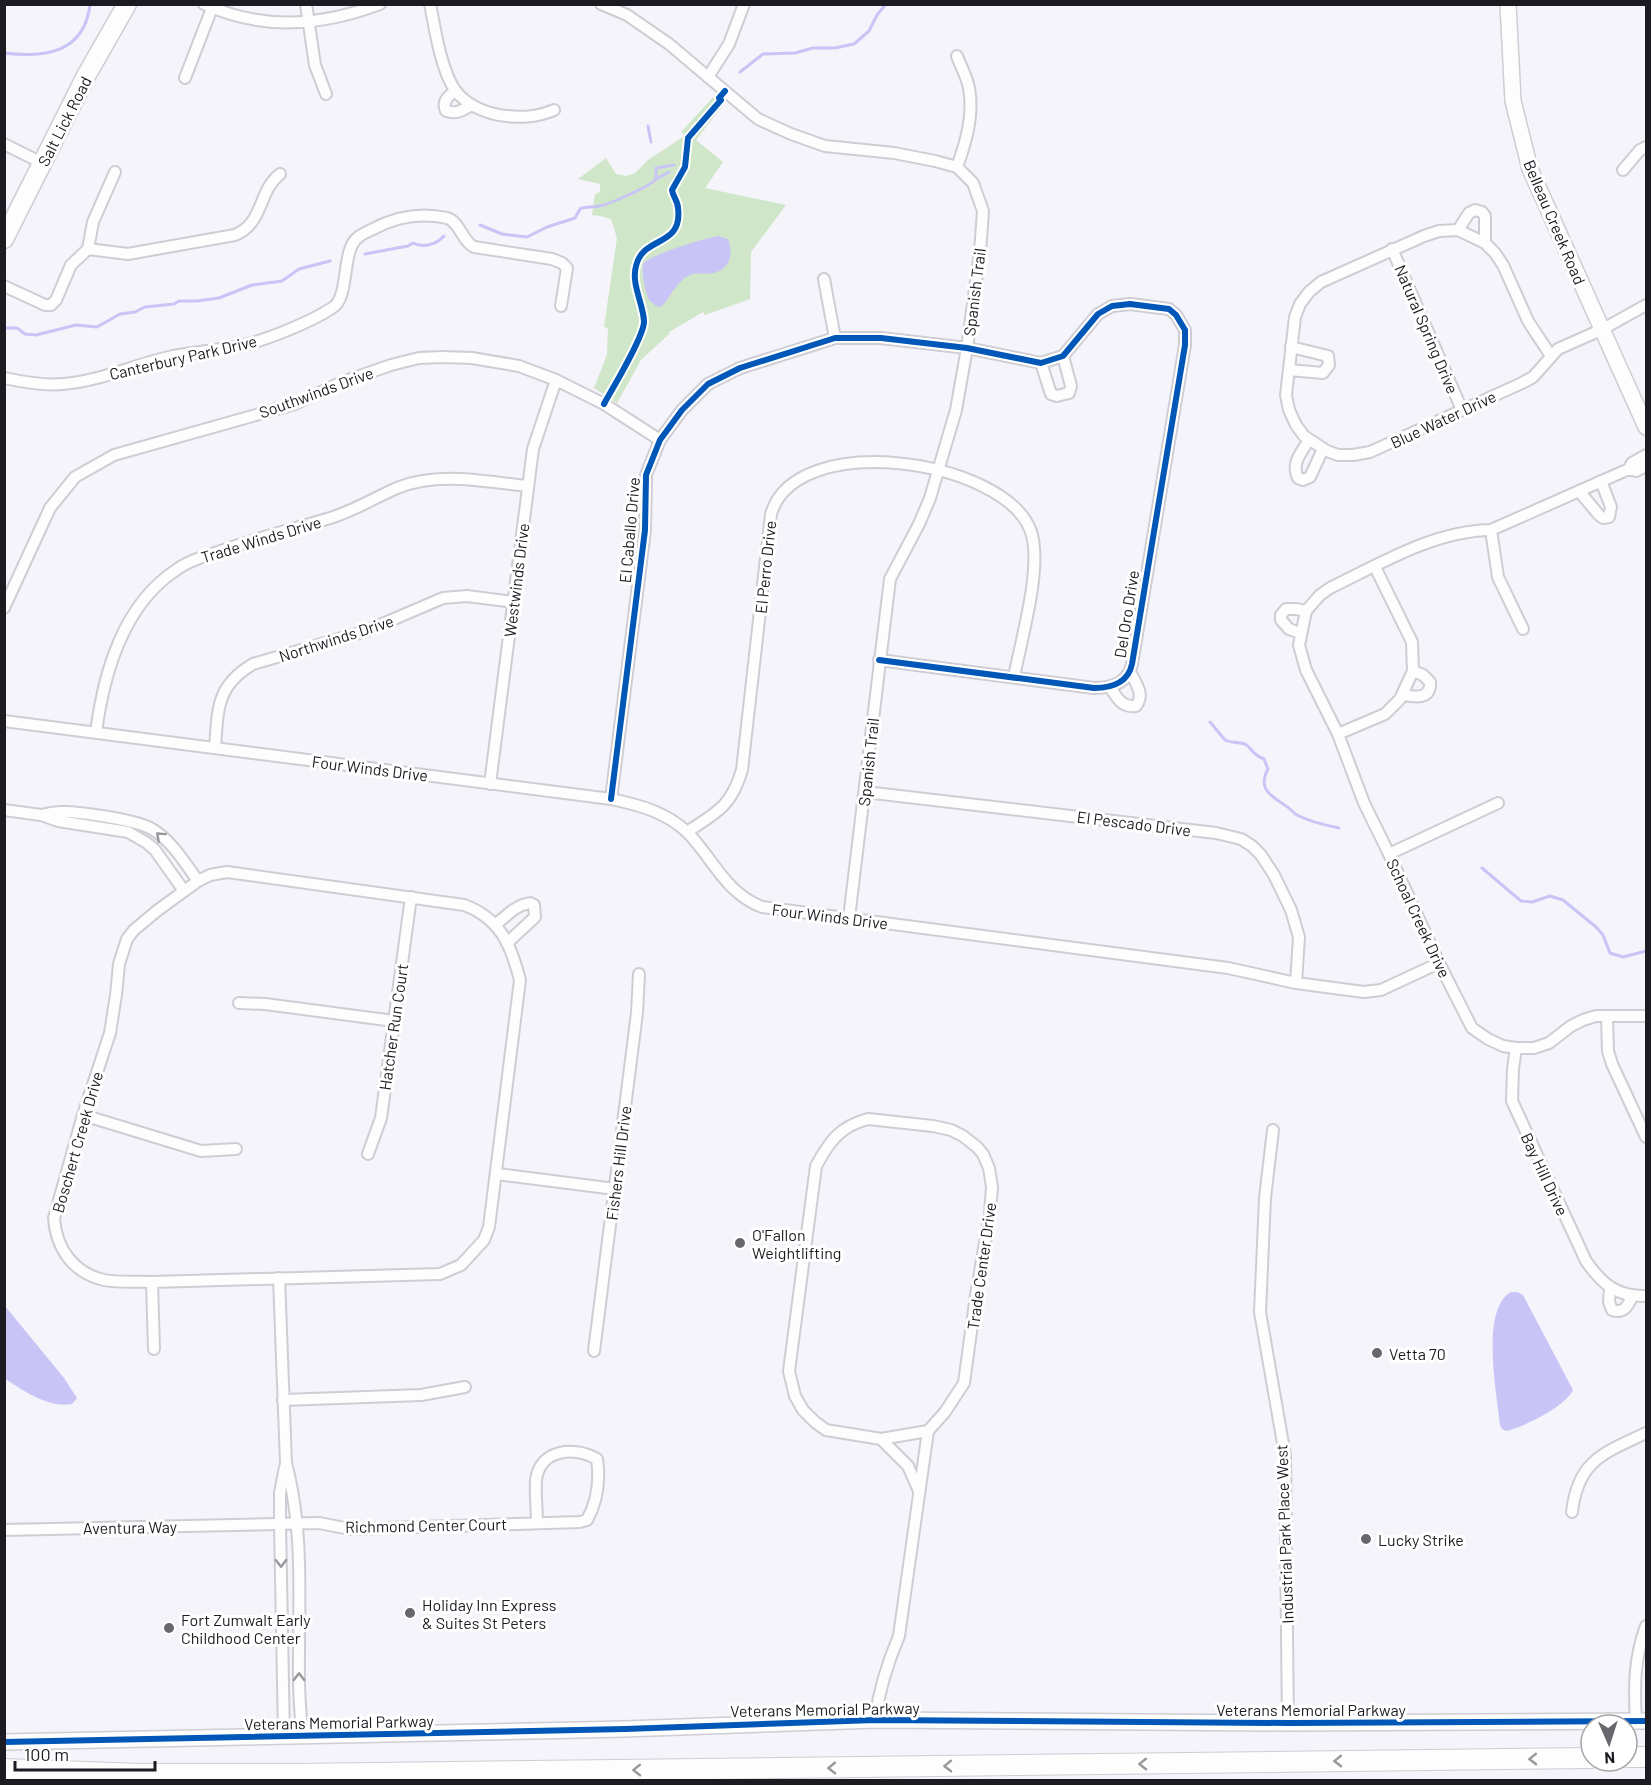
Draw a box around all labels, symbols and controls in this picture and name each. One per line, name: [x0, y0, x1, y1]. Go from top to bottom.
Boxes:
street label: Salt Lick Road: [33, 73, 95, 169]
street label: Belleau Creek Road: [1520, 157, 1590, 287]
street label: Spanish Trail: [959, 247, 989, 337]
street label: Natural Spring Drive: [1391, 262, 1463, 396]
street label: Canterbury Park Drive: [107, 331, 259, 383]
street label: Southwinds Drive: [256, 362, 376, 422]
street label: Blue Water Drive: [1387, 386, 1499, 452]
street label: El Caballo Drive: [615, 476, 643, 584]
street label: Trade Winds Drive: [199, 512, 323, 566]
street label: El Perro Drive: [751, 520, 779, 614]
street label: Westwinds Drive: [500, 522, 532, 638]
street label: Del Oro Drive: [1110, 569, 1142, 659]
street label: Northwinds Drive: [276, 611, 396, 665]
street label: Spanish Trail: [854, 717, 882, 807]
street label: Four Winds Drive: [311, 751, 429, 785]
street label: El Pescado Drive: [1076, 807, 1192, 839]
one-way arrow: [157, 832, 167, 843]
street label: Schoal Creek Drive: [1383, 855, 1455, 981]
street label: Four Winds Drive: [771, 899, 889, 933]
street label: Hatcher Run Court: [375, 962, 411, 1092]
street label: Boschert Creek Drive: [48, 1069, 106, 1215]
street label: Fishers Hill Drive: [602, 1105, 634, 1221]
street label: Bay Hill Drive: [1518, 1129, 1572, 1219]
street label: Trade Center Drive: [963, 1201, 999, 1331]
place label: O'Fallon Weightlifting: [752, 1225, 841, 1262]
marker: O'Fallon Weightlifting: [733, 1236, 747, 1250]
place label: Vetta 70: [1389, 1344, 1446, 1363]
marker: Vetta 70: [1370, 1346, 1384, 1360]
street label: Industrial Park Place West: [1271, 1444, 1297, 1624]
street label: Richmond Center Court: [345, 1514, 507, 1536]
street label: Aventura Way: [83, 1517, 178, 1537]
place label: Lucky Strike: [1378, 1530, 1464, 1549]
marker: Lucky Strike: [1359, 1532, 1373, 1546]
one-way arrow: [274, 1559, 287, 1568]
place label: Holiday Inn Express & Suites St Peters: [422, 1595, 556, 1632]
marker: Holiday Inn Express & Suites St Peters: [403, 1606, 417, 1620]
place label: Fort Zumwalt Early Childhood Center: [181, 1610, 311, 1647]
marker: Fort Zumwalt Early Childhood Center: [162, 1621, 176, 1635]
one-way arrow: [293, 1673, 305, 1682]
street label: Veterans Memorial Parkway: [730, 1698, 921, 1720]
street label: Veterans Memorial Parkway: [1216, 1700, 1406, 1719]
street label: Veterans Memorial Parkway: [244, 1711, 435, 1733]
north arrow: [1579, 1713, 1639, 1773]
scale bar: [15, 1734, 154, 1772]
text: 100 m: [24, 1743, 69, 1765]
text: N: [1604, 1749, 1616, 1768]
one-way arrow: [1528, 1752, 1537, 1765]
one-way arrow: [1333, 1755, 1342, 1767]
one-way arrow: [1138, 1757, 1147, 1770]
one-way arrow: [943, 1760, 952, 1772]
one-way arrow: [827, 1761, 836, 1774]
one-way arrow: [632, 1764, 641, 1776]

